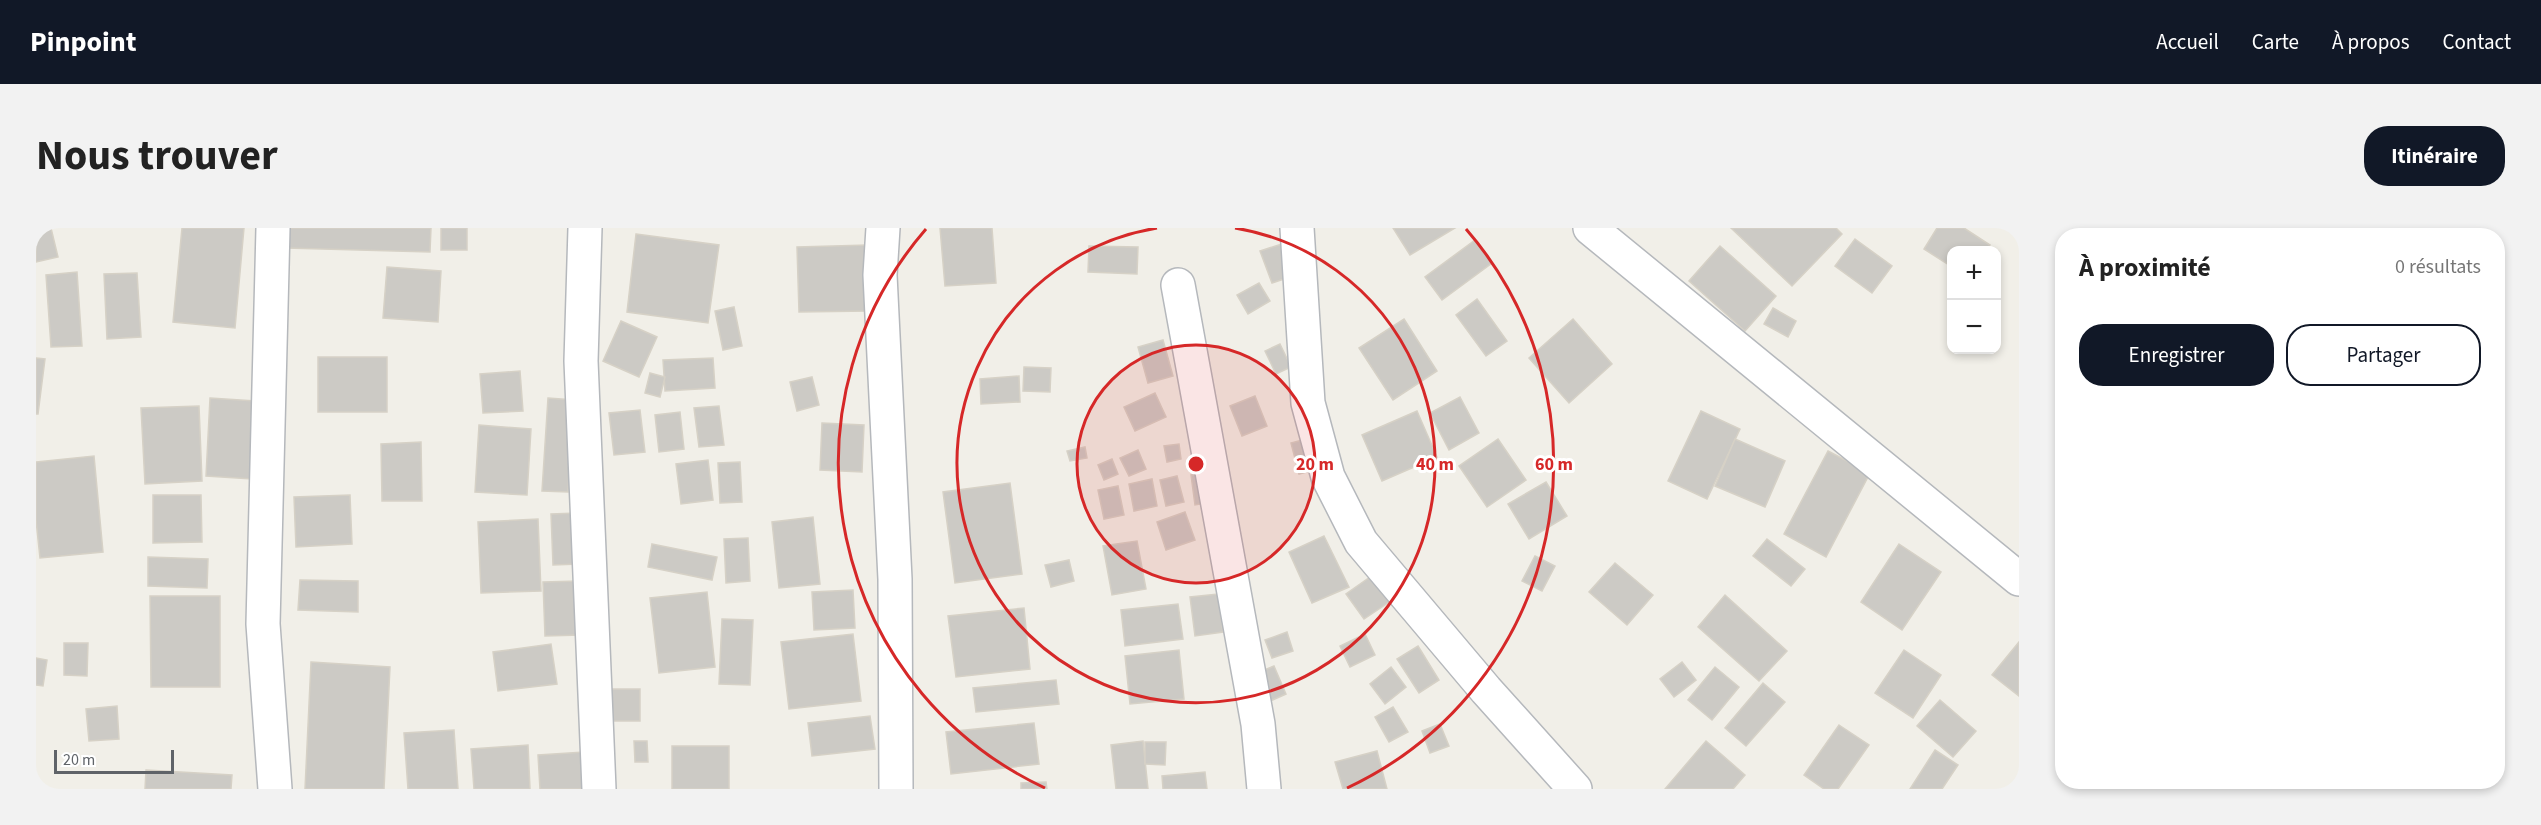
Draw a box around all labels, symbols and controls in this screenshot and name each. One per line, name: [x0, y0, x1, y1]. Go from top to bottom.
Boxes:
text: Pinpoint: [30, 22, 137, 62]
text: Accueil: [2156, 27, 2219, 57]
text: Carte: [2252, 27, 2299, 57]
text: À propos: [2332, 27, 2409, 57]
text: Contact: [2442, 27, 2511, 57]
text: Nous trouver: [36, 126, 278, 186]
button: Itinéraire: [2364, 126, 2505, 186]
map controls: [1947, 246, 2001, 354]
button: +: [1947, 246, 2001, 300]
text: À proximité: [2079, 249, 2211, 286]
text: 0 résultats: [2395, 253, 2481, 281]
button: −: [1947, 300, 2001, 354]
button: Enregistrer: [2079, 324, 2274, 386]
button: Partager: [2286, 324, 2481, 386]
text: 20 m: [1296, 452, 1334, 477]
text: 40 m: [1416, 452, 1454, 477]
text: 60 m: [1535, 452, 1573, 477]
centre of rings: [1186, 454, 1206, 474]
scale bar: [54, 747, 174, 774]
text: 20 m: [63, 749, 95, 771]

